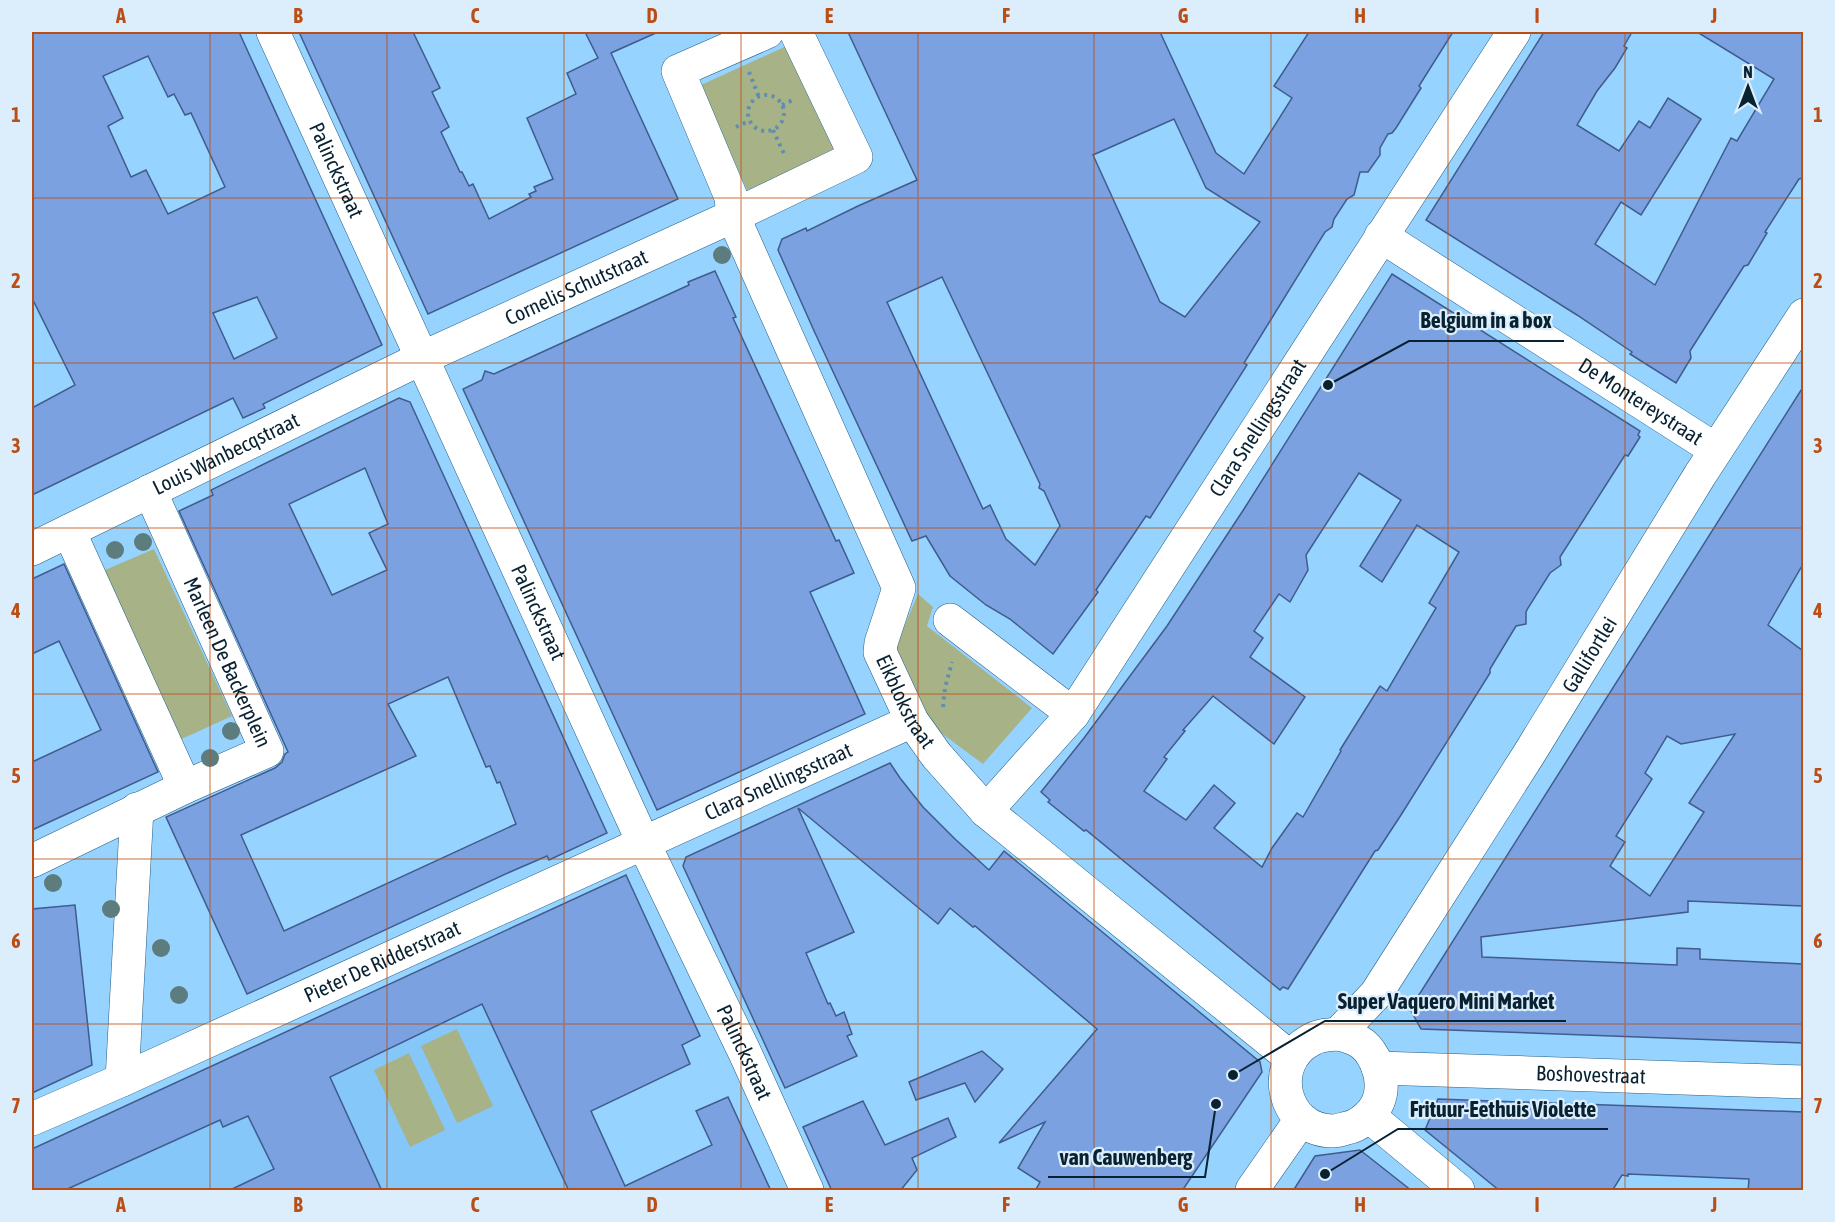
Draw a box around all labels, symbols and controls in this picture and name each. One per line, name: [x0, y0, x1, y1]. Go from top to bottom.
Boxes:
text: A: [115, 4, 126, 27]
text: B: [293, 4, 303, 27]
text: C: [471, 4, 480, 27]
text: D: [646, 4, 658, 27]
text: E: [825, 4, 834, 27]
text: F: [1002, 4, 1010, 27]
text: G: [1178, 4, 1189, 27]
text: H: [1354, 4, 1366, 27]
text: I: [1534, 4, 1540, 27]
text: J: [1710, 4, 1717, 27]
north arrow: [1718, 57, 1778, 117]
text: N: [1743, 63, 1753, 81]
text: 1: [11, 103, 21, 126]
text: 1: [1813, 103, 1823, 126]
street label: Palinckstraat: [305, 118, 369, 221]
street label: Cornelis Schutstraat: [501, 244, 651, 329]
text: 2: [11, 269, 21, 292]
text: 2: [1813, 269, 1823, 292]
callout: Belgium in a box: [1409, 301, 1564, 341]
text: Belgium in a box: [1420, 307, 1552, 333]
street label: De Montereystraat: [1574, 352, 1708, 450]
street label: Clara Snellingsstraat: [1204, 354, 1310, 501]
street label: Louis Wanbecqstraat: [148, 407, 303, 499]
text: 3: [11, 434, 21, 457]
text: 3: [1813, 434, 1823, 457]
street label: Palinckstraat: [507, 560, 571, 663]
street label: Marleen De Backerplein: [179, 573, 277, 751]
text: 4: [10, 599, 21, 622]
text: 4: [1812, 599, 1823, 622]
street label: Gallifortlei: [1557, 612, 1621, 697]
street label: Eikblokstraat: [872, 651, 941, 753]
street label: Clara Snellingsstraat: [700, 737, 855, 825]
text: 5: [11, 764, 21, 787]
text: 5: [1813, 764, 1823, 787]
street label: Pieter De Ridderstraat: [300, 915, 464, 1007]
text: 6: [11, 929, 21, 952]
text: 6: [1813, 929, 1823, 952]
callout: Super Vaquero Mini Market: [1325, 981, 1566, 1021]
text: Super Vaquero Mini Market: [1338, 988, 1555, 1014]
street label: Palinckstraat: [712, 1001, 778, 1103]
street label: Boshovestraat: [1536, 1060, 1646, 1088]
callout: Frituur-Eethuis Violette: [1398, 1089, 1608, 1129]
text: 7: [11, 1094, 21, 1117]
text: 7: [1813, 1094, 1823, 1117]
text: Frituur-Eethuis Violette: [1410, 1096, 1596, 1122]
callout: van Cauwenberg: [1048, 1137, 1205, 1177]
text: van Cauwenberg: [1060, 1144, 1193, 1170]
text: A: [115, 1193, 126, 1216]
text: B: [293, 1193, 303, 1216]
text: C: [471, 1193, 480, 1216]
text: D: [646, 1193, 658, 1216]
text: E: [825, 1193, 834, 1216]
text: F: [1002, 1193, 1010, 1216]
text: G: [1178, 1193, 1189, 1216]
text: H: [1354, 1193, 1366, 1216]
text: I: [1534, 1193, 1540, 1216]
text: J: [1710, 1193, 1717, 1216]

